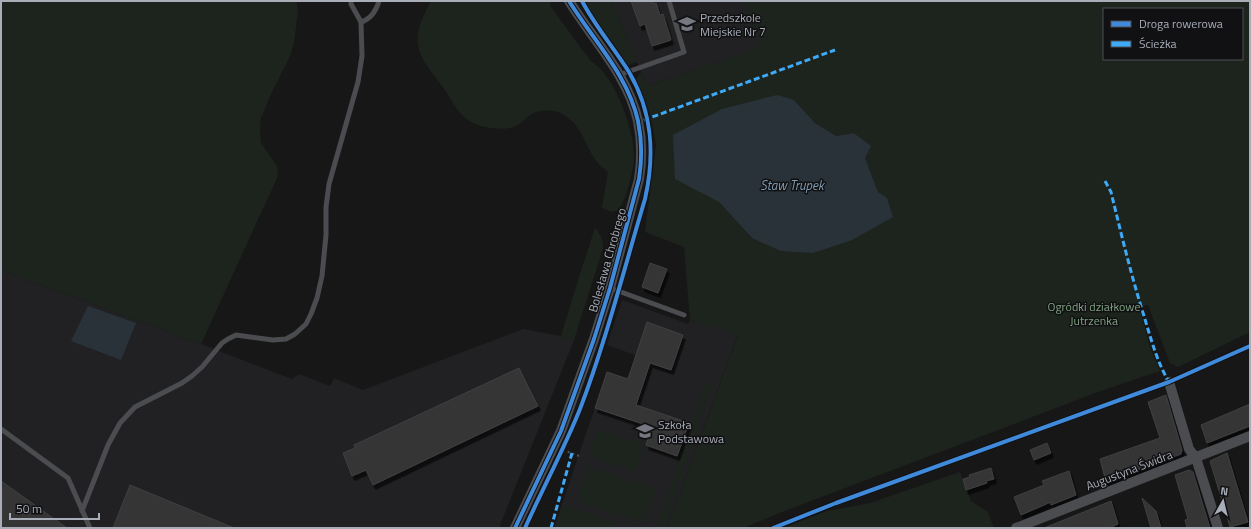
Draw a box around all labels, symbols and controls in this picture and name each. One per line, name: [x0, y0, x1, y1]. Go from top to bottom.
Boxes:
place label: Przedszkole Miejskie Nr 7: [700, 8, 766, 41]
legend: [1103, 8, 1243, 60]
school or university icon: Przedszkole Miejskie Nr 7: [677, 14, 697, 34]
text: Droga rowerowa: [1139, 14, 1223, 33]
text: Ścieżka: [1139, 34, 1177, 53]
water label: Staw Trupek: [760, 175, 826, 195]
street label: Bolesława Chrobrego: [583, 206, 631, 314]
park label: Ogródki działkowe Jutrzenka: [1047, 297, 1141, 330]
place label: Szkoła Podstawowa: [658, 415, 724, 448]
school or university icon: Szkoła Podstawowa: [635, 421, 655, 441]
street label: Augustyna Świdra: [1083, 445, 1175, 495]
north arrow: [1203, 481, 1243, 521]
text: N: [1220, 483, 1229, 500]
scale bar: [10, 495, 99, 521]
text: 50 m: [16, 499, 42, 518]

